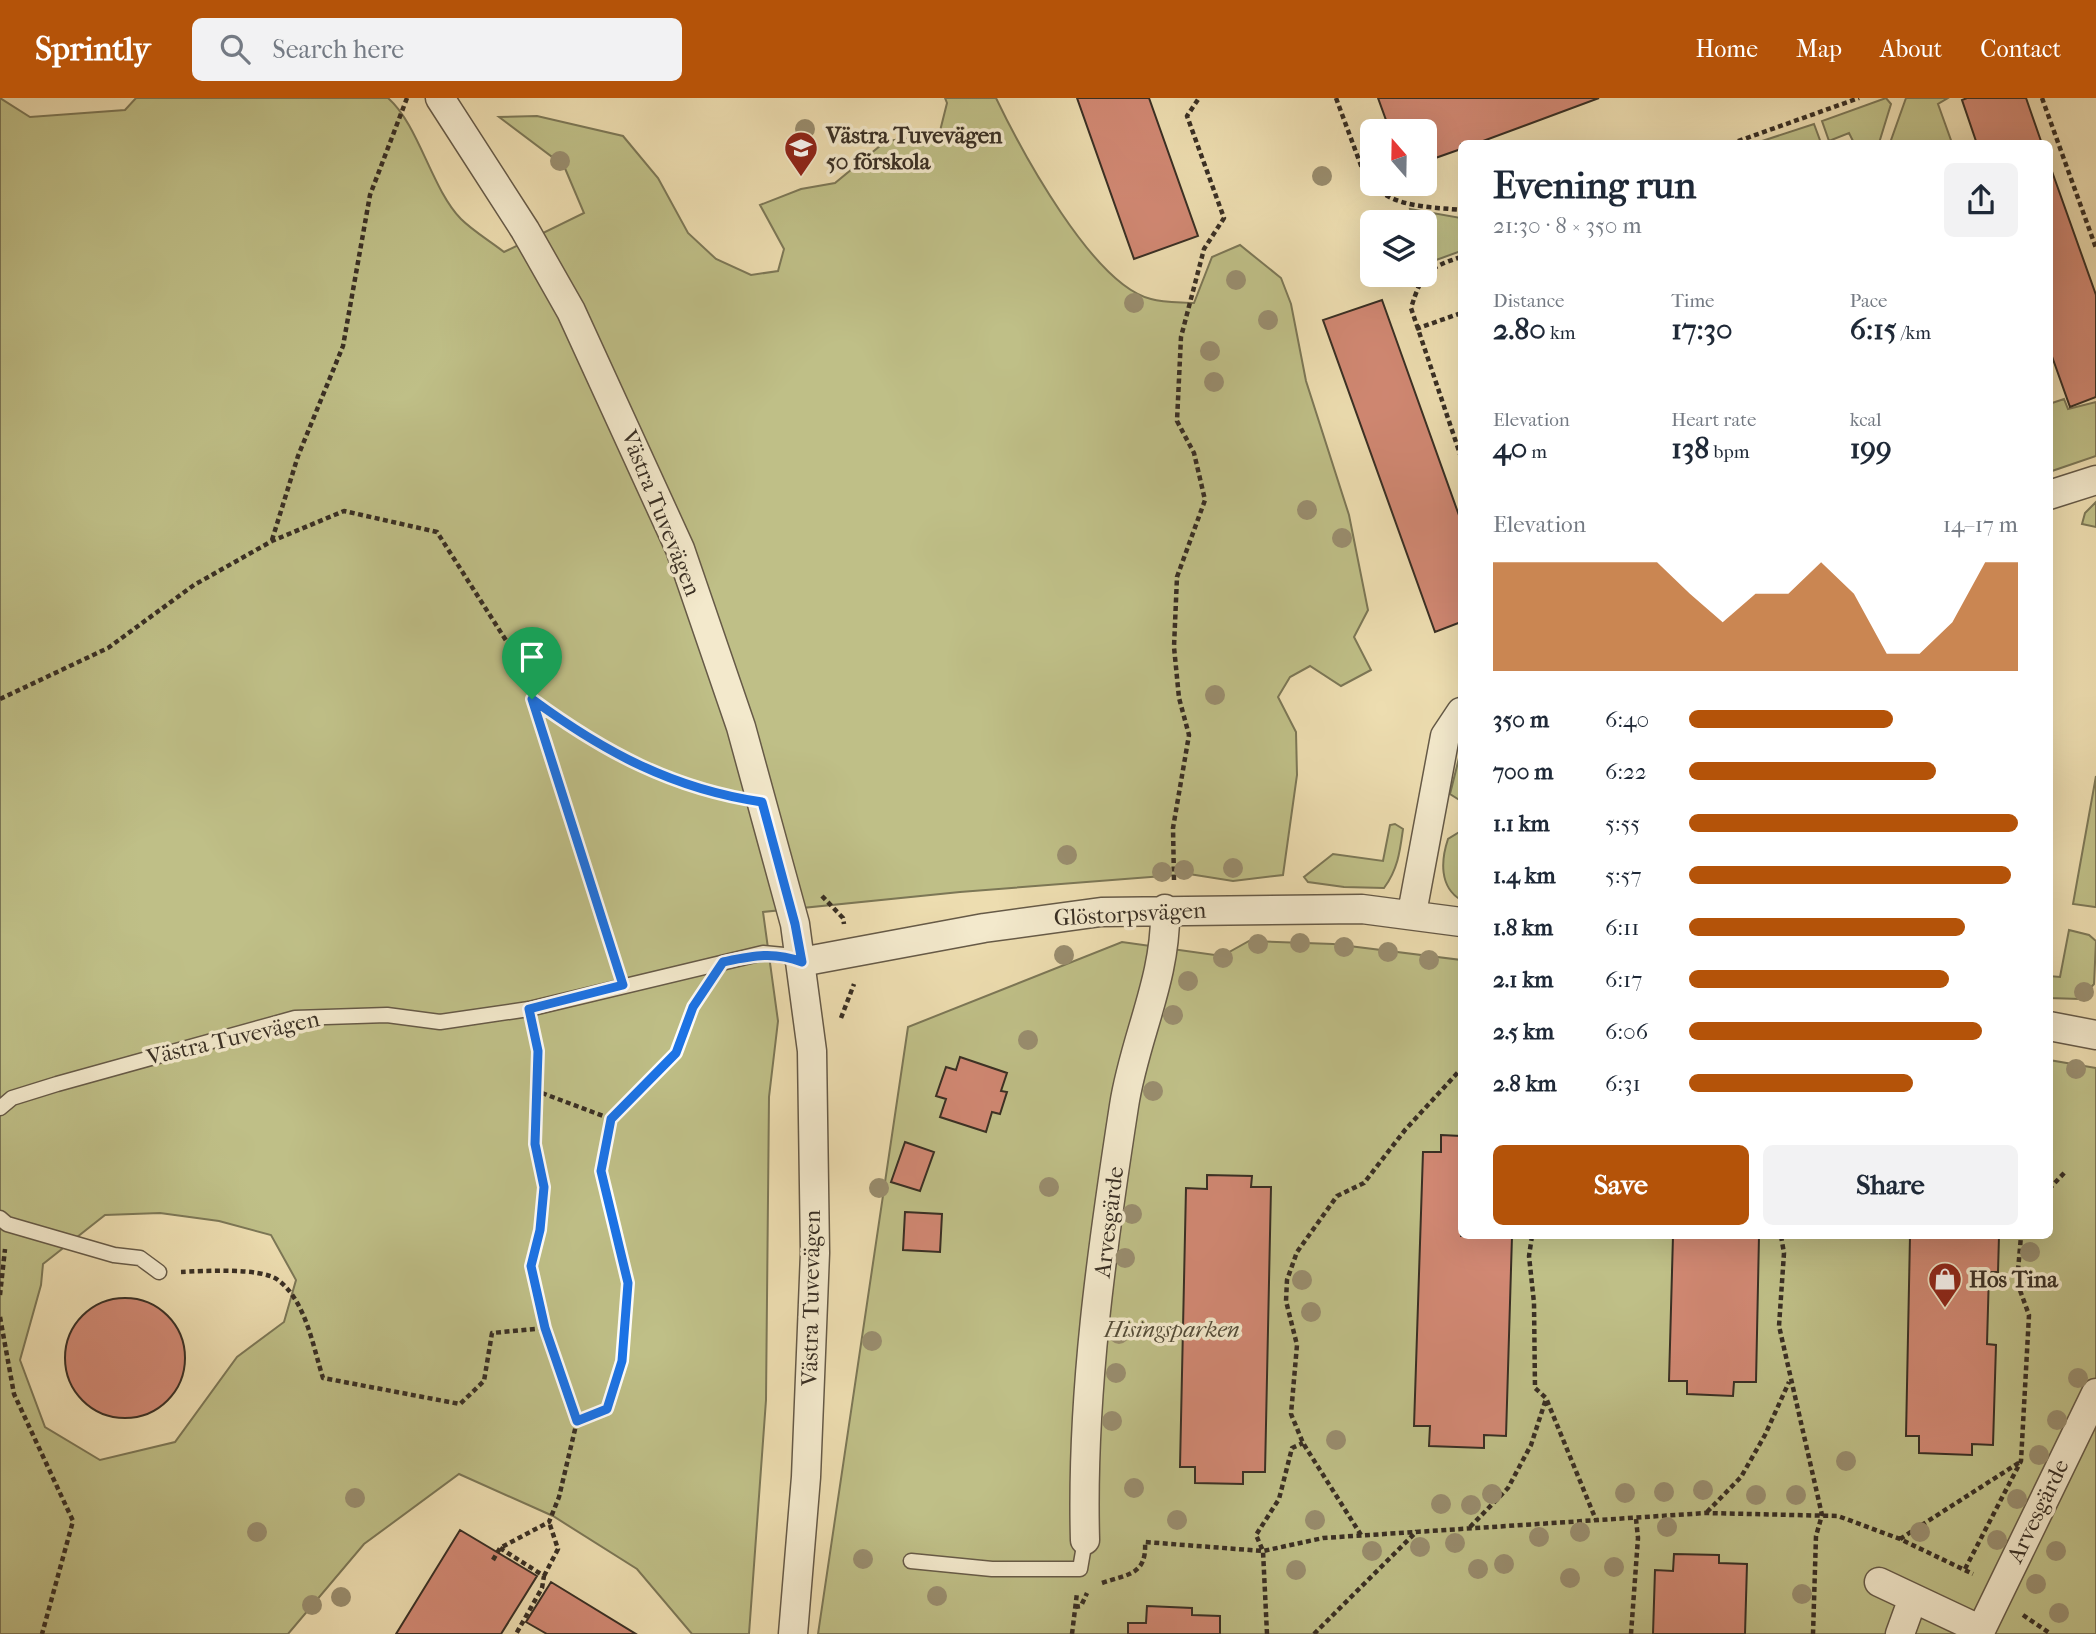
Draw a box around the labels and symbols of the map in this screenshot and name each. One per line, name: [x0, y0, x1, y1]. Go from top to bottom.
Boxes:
north arrow: [1360, 119, 1437, 196]
place label: Västra Tuvevägen 50 förskola: [825, 122, 1003, 175]
school or university icon: Västra Tuvevägen 50 förskola: [782, 129, 820, 178]
street label: Västra Tuvevägen: [615, 425, 707, 600]
pin: [502, 627, 562, 699]
street label: Glöstorpsvägen: [1053, 896, 1208, 931]
street label: Västra Tuvevägen: [143, 1005, 323, 1071]
street label: Arvesgärde: [1089, 1165, 1129, 1280]
street label: Västra Tuvevägen: [796, 1209, 826, 1387]
shop icon: Hos Tina: [1926, 1260, 1964, 1309]
place label: Hos Tina: [1969, 1266, 2059, 1293]
park label: Hisingsparken: [1103, 1316, 1240, 1343]
street label: Arvesgärde: [2001, 1455, 2075, 1568]

